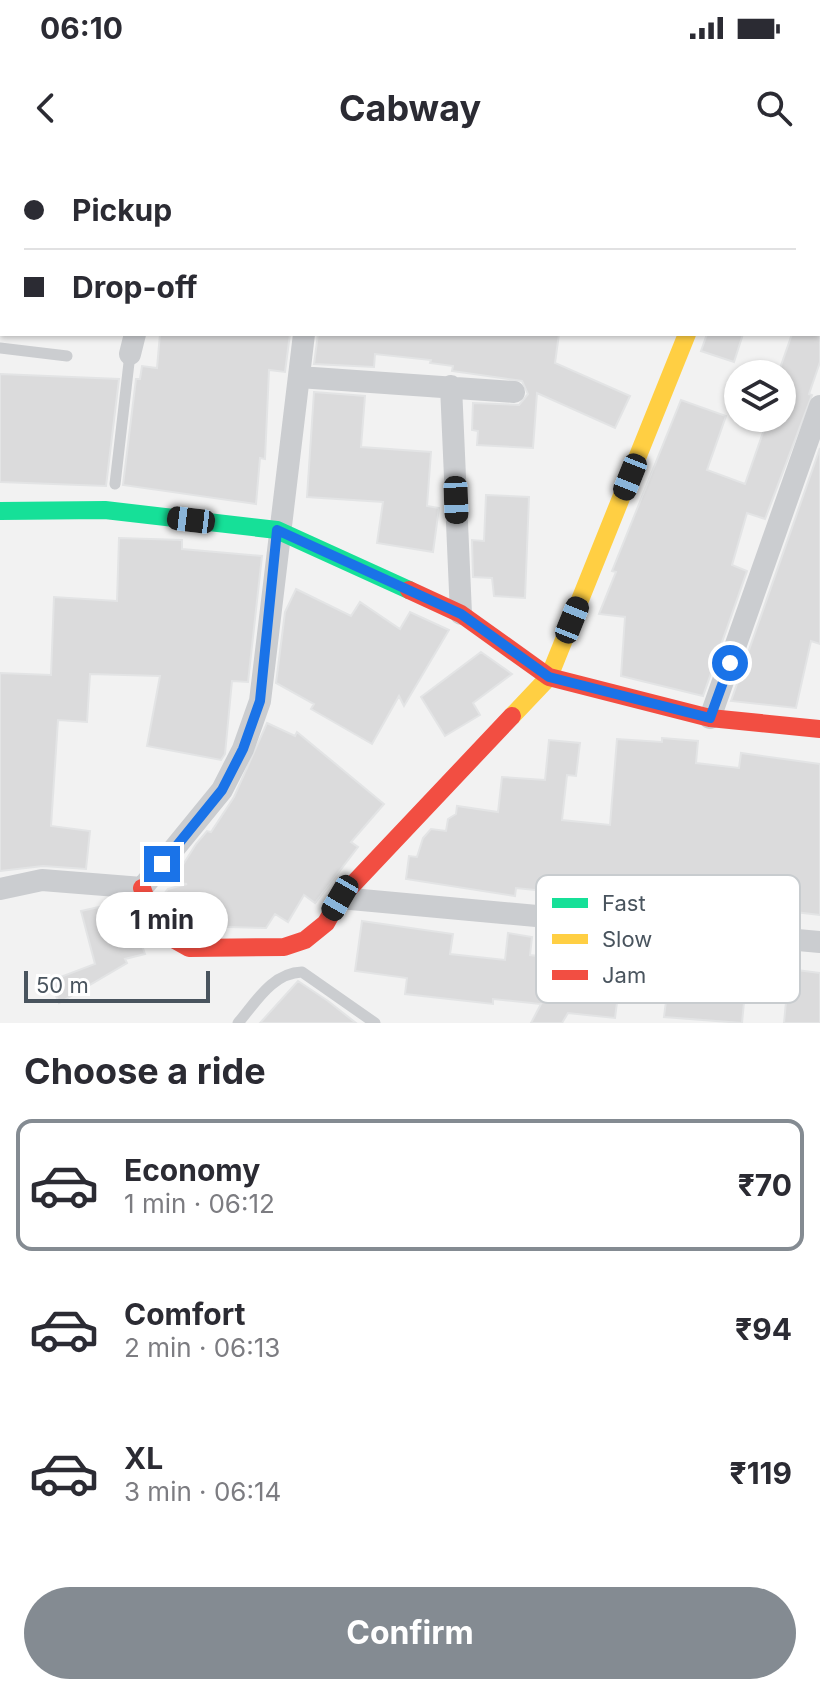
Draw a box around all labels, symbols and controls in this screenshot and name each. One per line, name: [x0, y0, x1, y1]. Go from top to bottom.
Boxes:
text: 06:10: [40, 10, 123, 46]
icon: back: [24, 86, 68, 130]
text: Cabway: [339, 86, 481, 130]
icon: search: [752, 86, 796, 130]
text: Pickup: [72, 192, 172, 228]
text: Drop-off: [72, 269, 198, 305]
map controls: [724, 360, 796, 432]
button: layers: [724, 360, 796, 432]
car: [610, 450, 650, 504]
car: [443, 476, 469, 524]
car: [166, 505, 216, 535]
car: [552, 593, 592, 647]
route start: [712, 645, 748, 681]
route end: [144, 846, 180, 882]
car: [318, 871, 362, 925]
legend: [536, 875, 800, 1003]
text: Fast: [602, 890, 646, 916]
callout: 1 min: [96, 892, 228, 948]
text: 1 min: [130, 904, 194, 935]
text: Slow: [602, 926, 652, 952]
text: Jam: [602, 962, 646, 988]
scale bar: [24, 967, 210, 1003]
text: 50 m: [36, 972, 89, 998]
text: Choose a ride: [24, 1049, 266, 1093]
icon: car: [28, 1149, 100, 1221]
text: Economy: [124, 1152, 260, 1188]
text: ₹70: [738, 1167, 792, 1203]
text: 1 min · 06:12: [124, 1188, 275, 1219]
icon: car: [28, 1293, 100, 1365]
text: Comfort: [124, 1296, 245, 1332]
text: ₹94: [735, 1311, 792, 1347]
text: 2 min · 06:13: [124, 1332, 280, 1363]
icon: car: [28, 1437, 100, 1509]
text: XL: [124, 1440, 163, 1476]
text: ₹119: [730, 1455, 792, 1491]
text: 3 min · 06:14: [124, 1476, 281, 1507]
button: Confirm: [24, 1587, 796, 1679]

